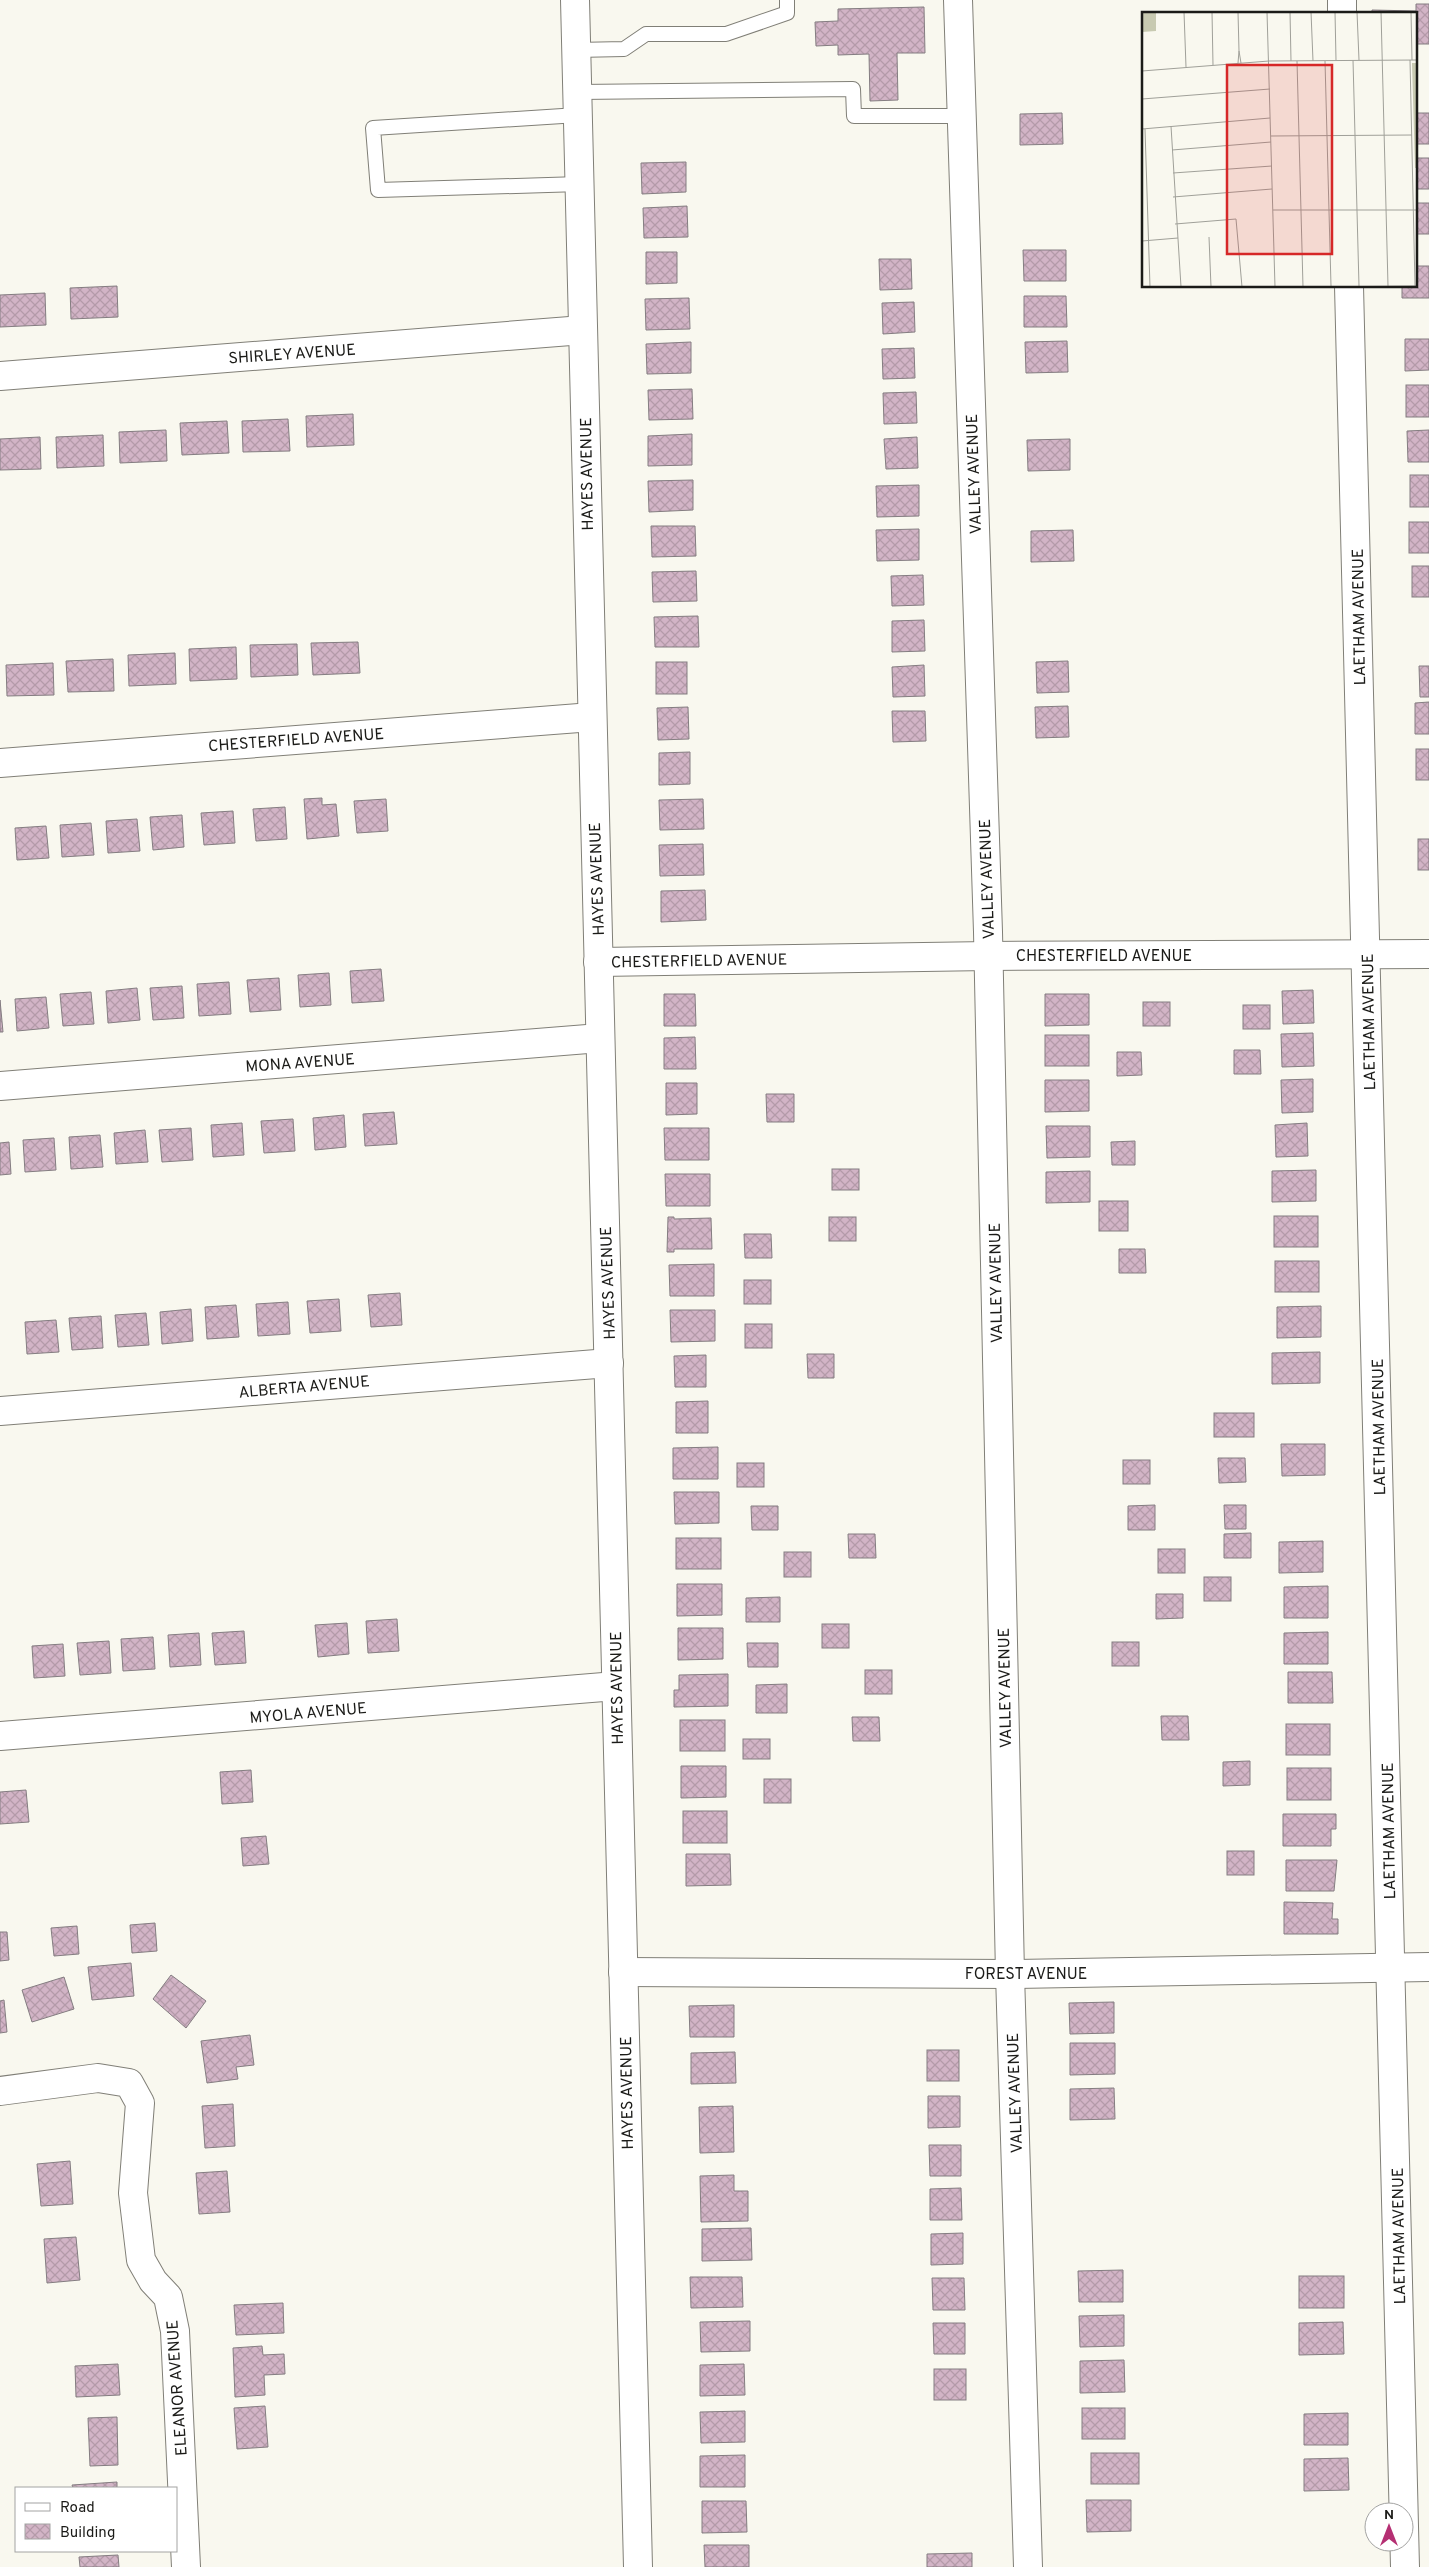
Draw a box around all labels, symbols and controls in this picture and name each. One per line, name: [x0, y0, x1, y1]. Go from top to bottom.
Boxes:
inset map: [1142, 12, 1416, 288]
street label: SHIRLEY AVENUE: [228, 341, 357, 369]
street label: VALLEY AVENUE: [963, 413, 987, 534]
street label: HAYES AVENUE: [577, 417, 599, 531]
street label: LAETHAM AVENUE: [1349, 548, 1371, 686]
street label: CHESTERFIELD AVENUE: [208, 725, 385, 757]
street label: VALLEY AVENUE: [976, 818, 1000, 939]
street label: HAYES AVENUE: [586, 822, 610, 936]
street label: CHESTERFIELD AVENUE: [1016, 947, 1192, 967]
street label: CHESTERFIELD AVENUE: [611, 950, 787, 974]
street label: LAETHAM AVENUE: [1359, 953, 1381, 1091]
street label: MONA AVENUE: [245, 1050, 356, 1078]
street label: VALLEY AVENUE: [986, 1223, 1008, 1343]
street label: HAYES AVENUE: [597, 1226, 621, 1340]
street label: LAETHAM AVENUE: [1369, 1358, 1391, 1496]
street label: ALBERTA AVENUE: [238, 1372, 371, 1404]
street label: VALLEY AVENUE: [995, 1628, 1017, 1748]
street label: HAYES AVENUE: [607, 1631, 629, 1745]
street label: MYOLA AVENUE: [249, 1699, 368, 1729]
street label: LAETHAM AVENUE: [1379, 1762, 1401, 1900]
street label: FOREST AVENUE: [965, 1965, 1087, 1985]
street label: VALLEY AVENUE: [1004, 2032, 1028, 2153]
street label: HAYES AVENUE: [617, 2036, 639, 2150]
street label: LAETHAM AVENUE: [1389, 2167, 1411, 2305]
street label: ELEANOR AVENUE: [163, 2319, 193, 2457]
legend: [15, 2487, 178, 2552]
text: Road: [60, 2499, 95, 2518]
north arrow: [1364, 2502, 1414, 2552]
text: N: [1384, 2507, 1394, 2524]
text: Building: [60, 2524, 115, 2543]

